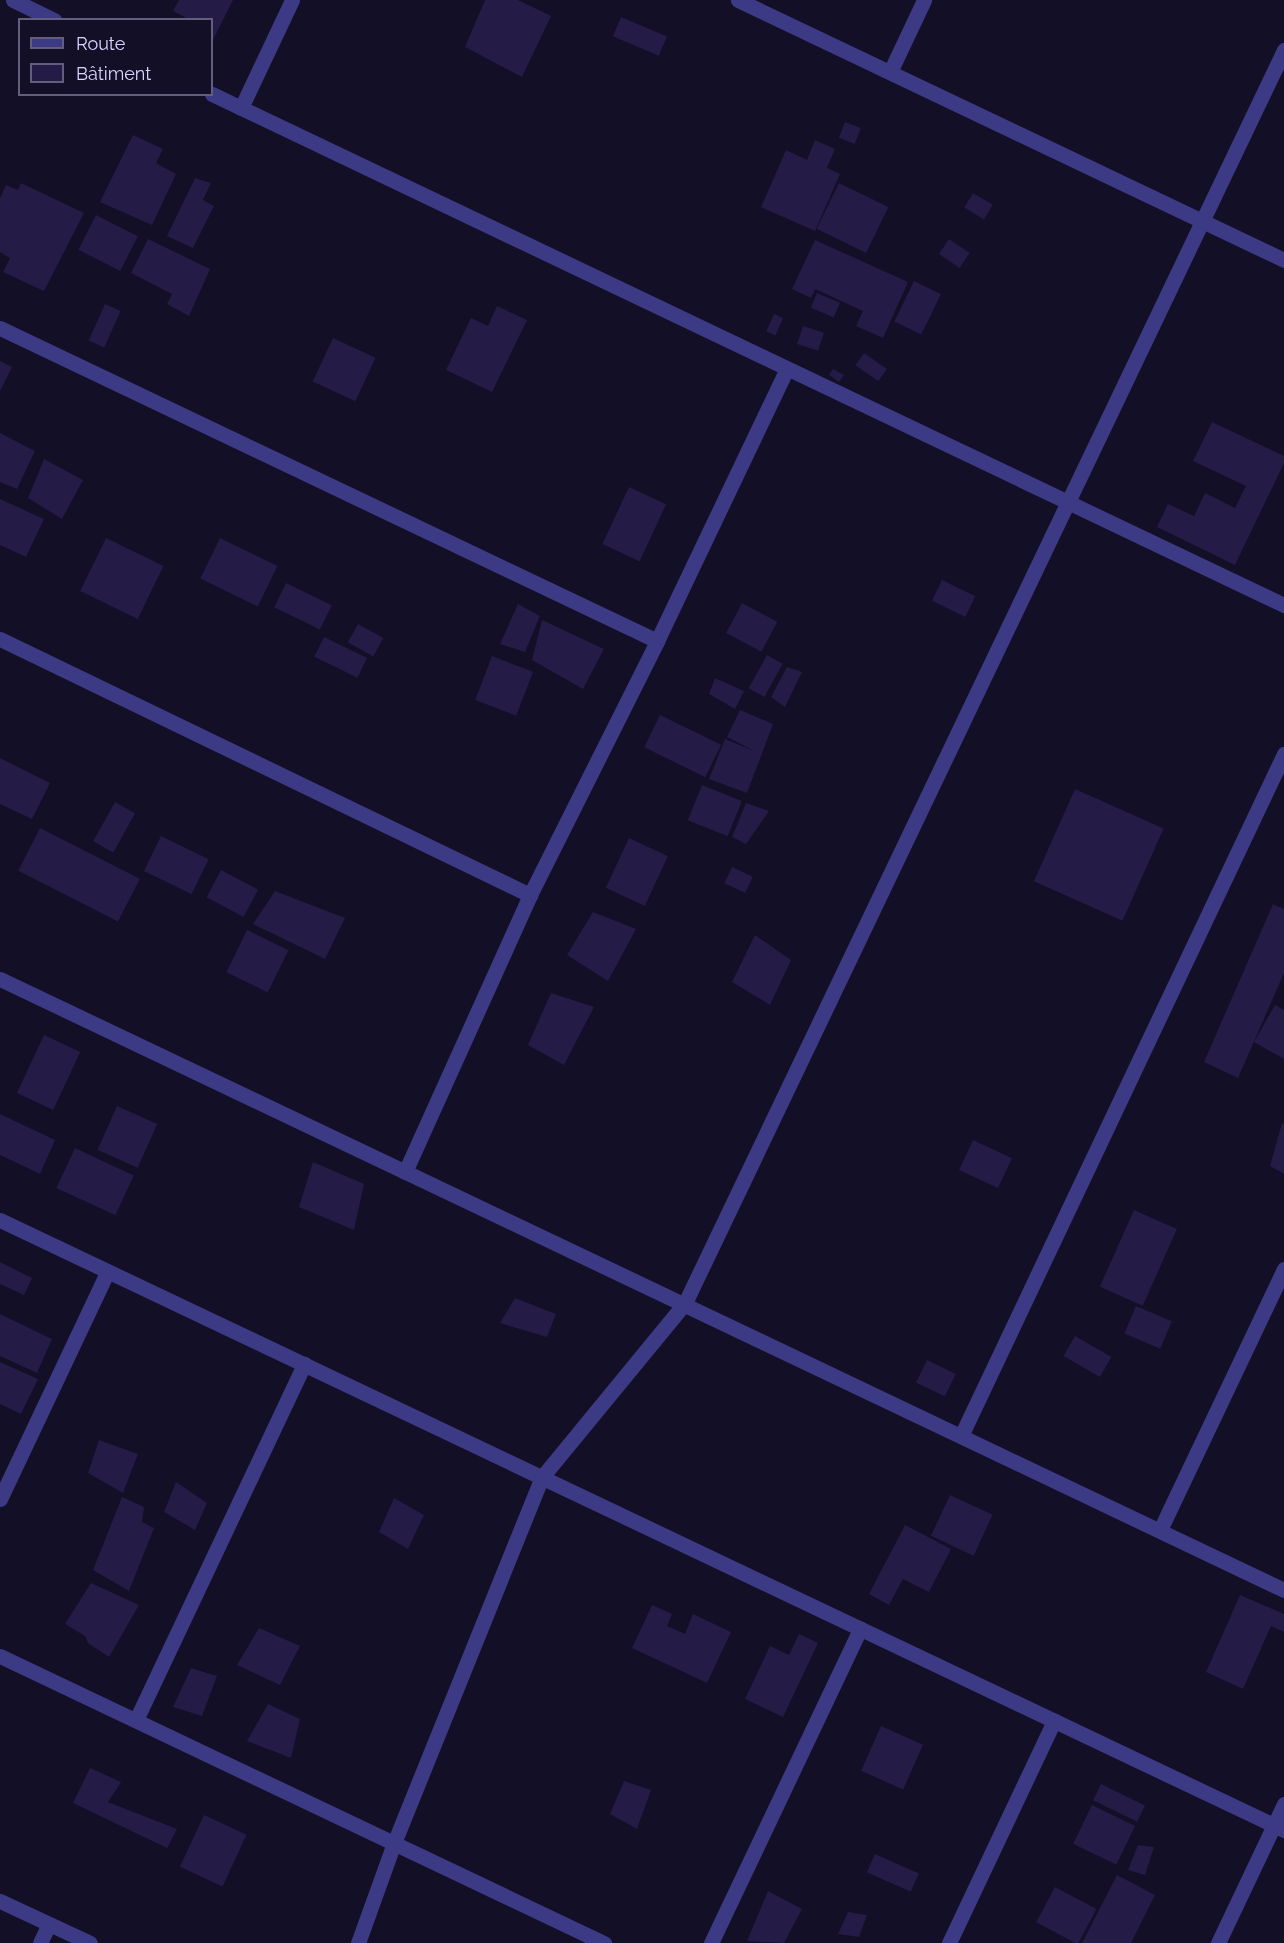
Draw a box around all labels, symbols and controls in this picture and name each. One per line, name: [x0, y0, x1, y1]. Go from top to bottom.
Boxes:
legend: [18, 18, 213, 96]
text: Route: [76, 33, 125, 54]
text: Bâtiment: [76, 63, 151, 84]

